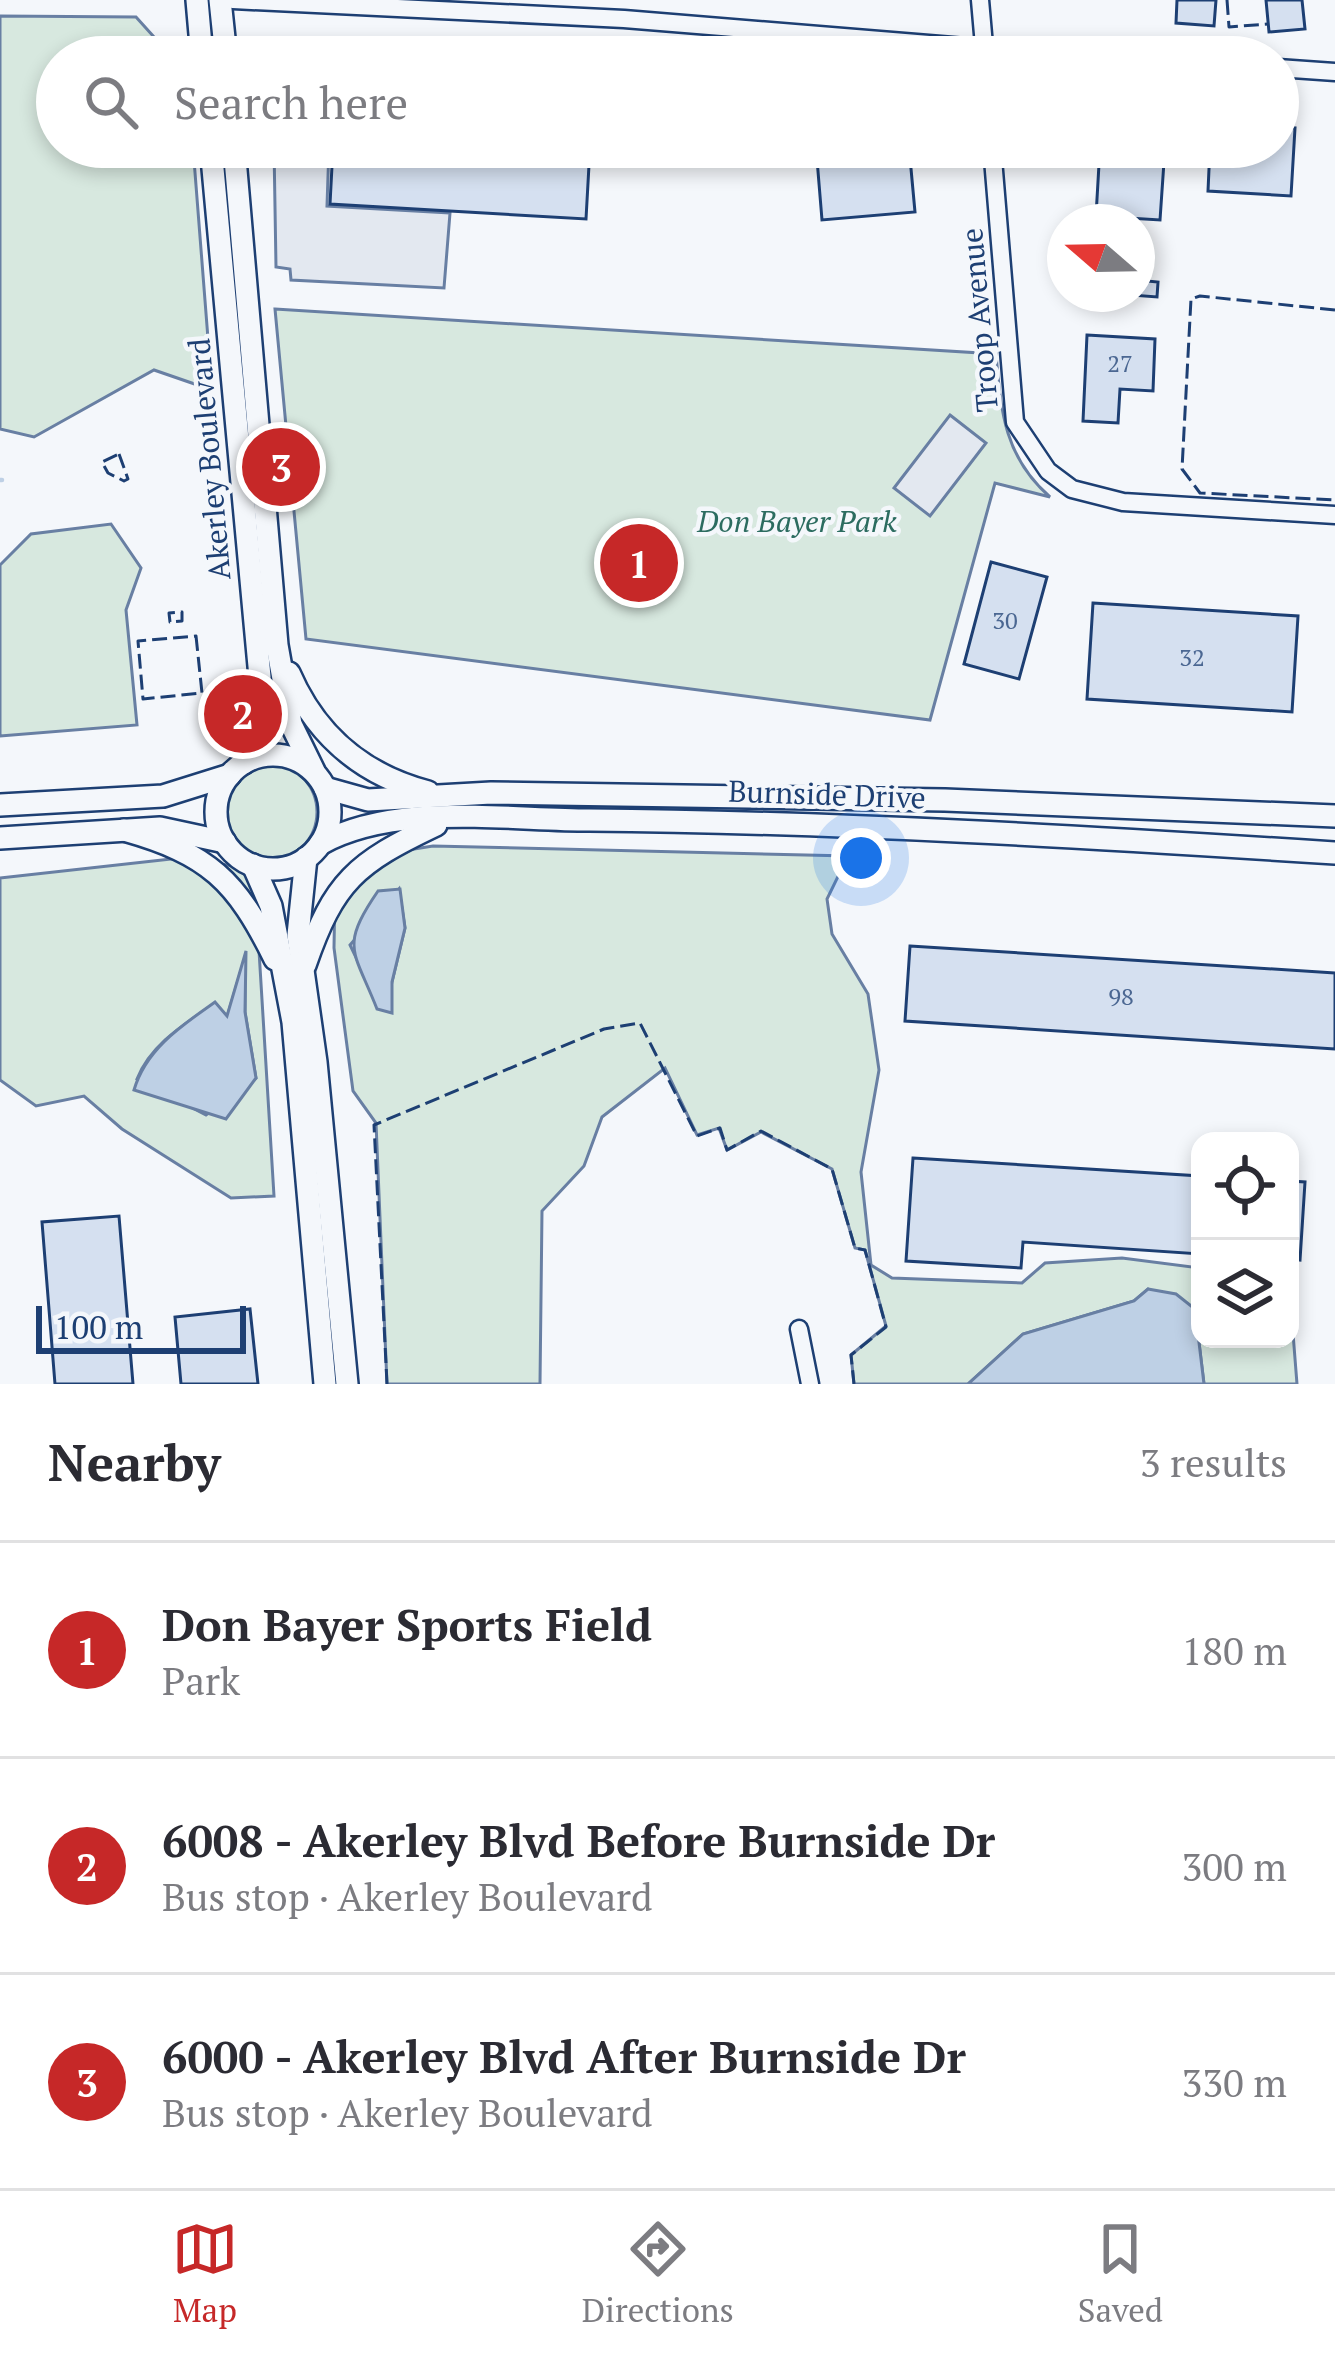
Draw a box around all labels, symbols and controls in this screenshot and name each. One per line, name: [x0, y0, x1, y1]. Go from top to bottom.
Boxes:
search box: [36, 36, 1299, 168]
icon: search: [78, 69, 144, 135]
text: Search here: [174, 72, 408, 132]
north arrow: [1047, 204, 1155, 312]
street label: Troop Avenue: [951, 227, 1007, 414]
street label: Akerley Boulevard: [179, 336, 240, 582]
house number: 27: [1107, 347, 1133, 379]
pin: 3: [242, 422, 320, 512]
park label: Don Bayer Park: [696, 501, 897, 541]
pin: 1: [600, 518, 678, 608]
house number: 30: [992, 604, 1018, 636]
house number: 32: [1179, 641, 1205, 673]
pin: 2: [204, 669, 282, 759]
street label: Burnside Drive: [728, 771, 926, 817]
your location: [831, 828, 891, 888]
house number: 98: [1108, 980, 1134, 1012]
map controls: [1191, 1132, 1299, 1348]
button: locate: [1191, 1132, 1299, 1240]
button: layers: [1191, 1240, 1299, 1348]
scale bar: [36, 1300, 246, 1353]
text: 100 m: [54, 1305, 143, 1348]
text: Nearby: [48, 1428, 221, 1496]
text: 3 results: [1140, 1436, 1287, 1488]
text: Don Bayer Sports Field: [162, 1594, 652, 1654]
text: 1: [76, 1624, 98, 1676]
text: 180 m: [1182, 1624, 1287, 1676]
text: Park: [162, 1654, 240, 1706]
text: 6008 - Akerley Blvd Before Burnside Dr: [162, 1810, 995, 1870]
text: 2: [76, 1840, 98, 1892]
text: 300 m: [1182, 1840, 1287, 1892]
text: Bus stop · Akerley Boulevard: [162, 1870, 653, 1922]
text: 6000 - Akerley Blvd After Burnside Dr: [162, 2026, 966, 2086]
text: 3: [76, 2056, 98, 2108]
text: 330 m: [1182, 2056, 1287, 2108]
text: Bus stop · Akerley Boulevard: [162, 2086, 653, 2138]
tab: Map: [172, 2216, 238, 2331]
tab: Directions: [582, 2216, 734, 2331]
tab: Saved: [1078, 2216, 1163, 2331]

